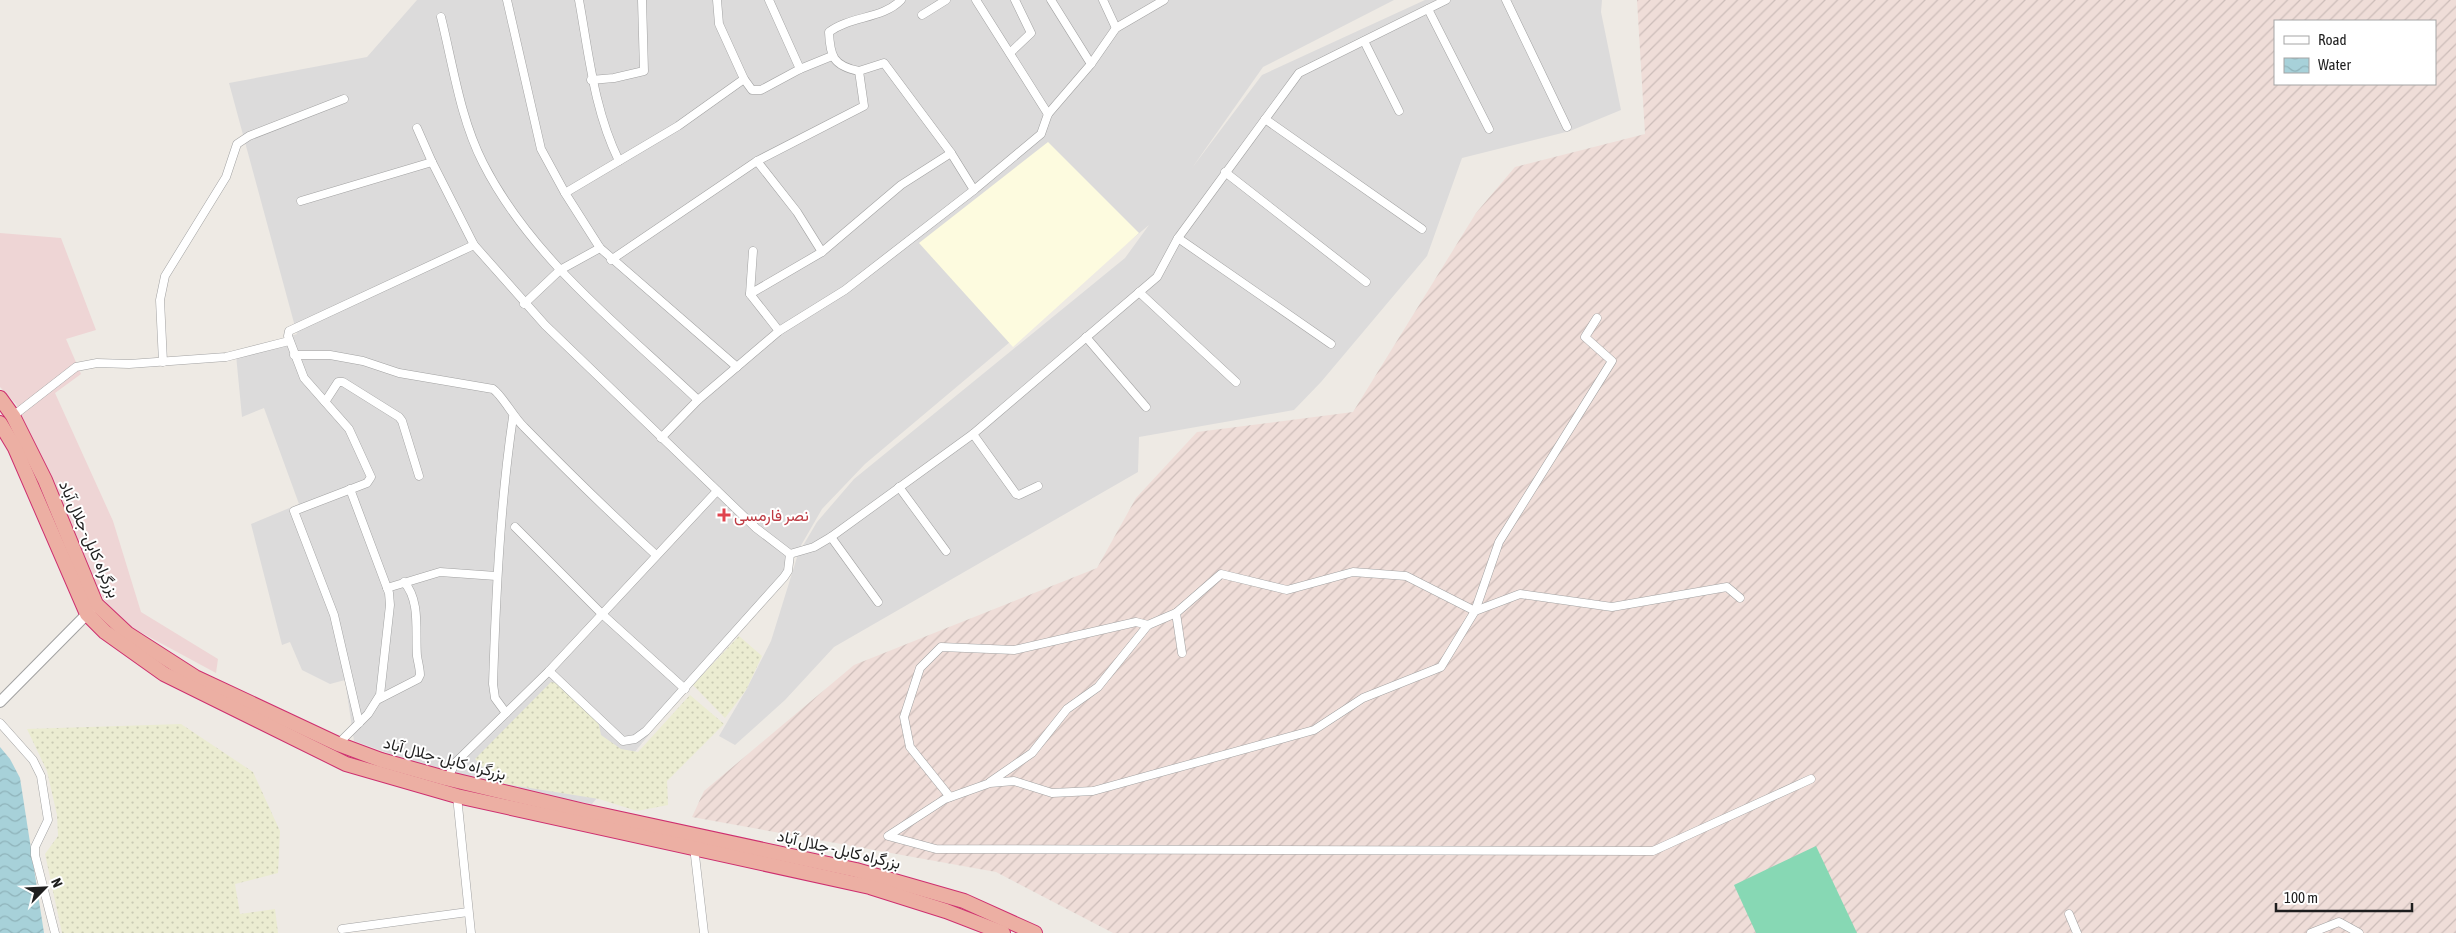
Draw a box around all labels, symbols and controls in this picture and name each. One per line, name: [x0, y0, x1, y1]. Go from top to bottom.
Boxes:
legend: [2274, 20, 2436, 85]
text: Road: [2318, 31, 2347, 48]
text: Water: [2318, 56, 2351, 73]
street label: بزرگراه کابل- جلال آباد: [54, 478, 124, 601]
place label: نصر فارمسی: [734, 506, 809, 526]
marker: نصر فارمسی: [718, 509, 730, 521]
street label: بزرگراه کابل- جلال آباد: [381, 733, 508, 785]
street label: بزرگراه کابل- جلال آباد: [775, 826, 902, 874]
north arrow: [20, 863, 70, 913]
text: N: [48, 876, 66, 890]
scale bar: [2276, 880, 2412, 912]
text: 100 m: [2284, 889, 2318, 906]

